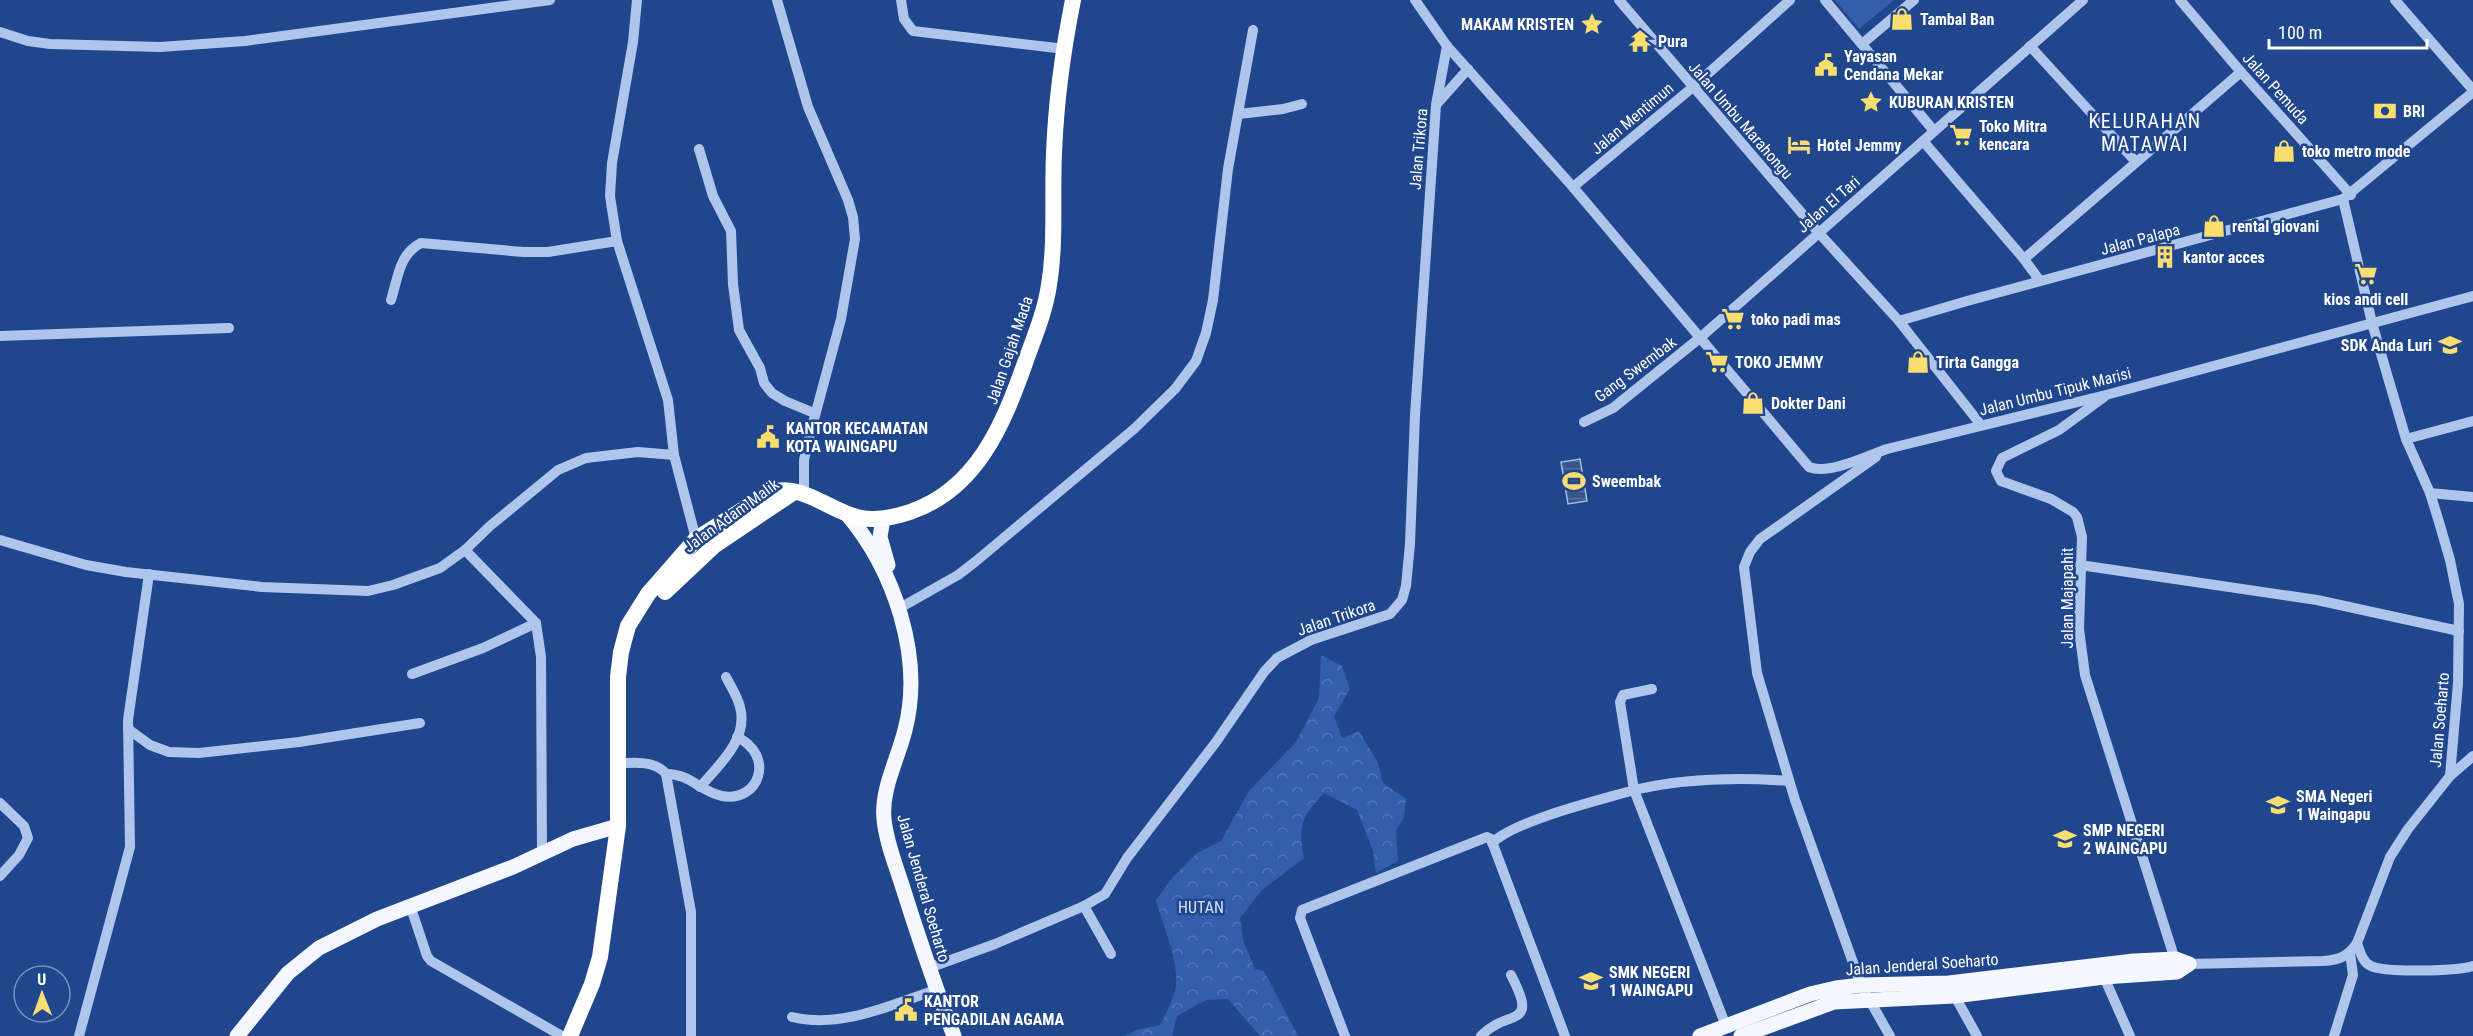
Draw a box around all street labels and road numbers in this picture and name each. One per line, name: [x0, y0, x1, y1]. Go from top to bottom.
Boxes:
street label: Jalan Pemuda: [2239, 49, 2313, 128]
street label: Jalan Umbu Marahongu: [1684, 58, 1797, 183]
street label: Jalan Mentimun: [1587, 79, 1677, 158]
street label: Jalan Trikora: [1405, 108, 1432, 191]
street label: Jalan El Tari: [1793, 172, 1864, 237]
street label: Jalan Palapa: [2098, 220, 2182, 259]
street label: Jalan Gajah Mada: [982, 294, 1037, 407]
street label: Gang Swembak: [1591, 332, 1681, 406]
street label: Jalan Umbu Tipuk Marisi: [1977, 363, 2133, 420]
street label: Jalan Adam Malik: [680, 474, 783, 556]
street label: Jalan Majapahit: [2058, 547, 2077, 648]
street label: Jalan Trikora: [1294, 595, 1378, 640]
street label: Jalan Soeharto: [2426, 672, 2453, 768]
street label: Jalan Jenderal Soeharto: [893, 812, 954, 964]
street label: Jalan Jenderal Soeharto: [1845, 950, 1999, 979]

